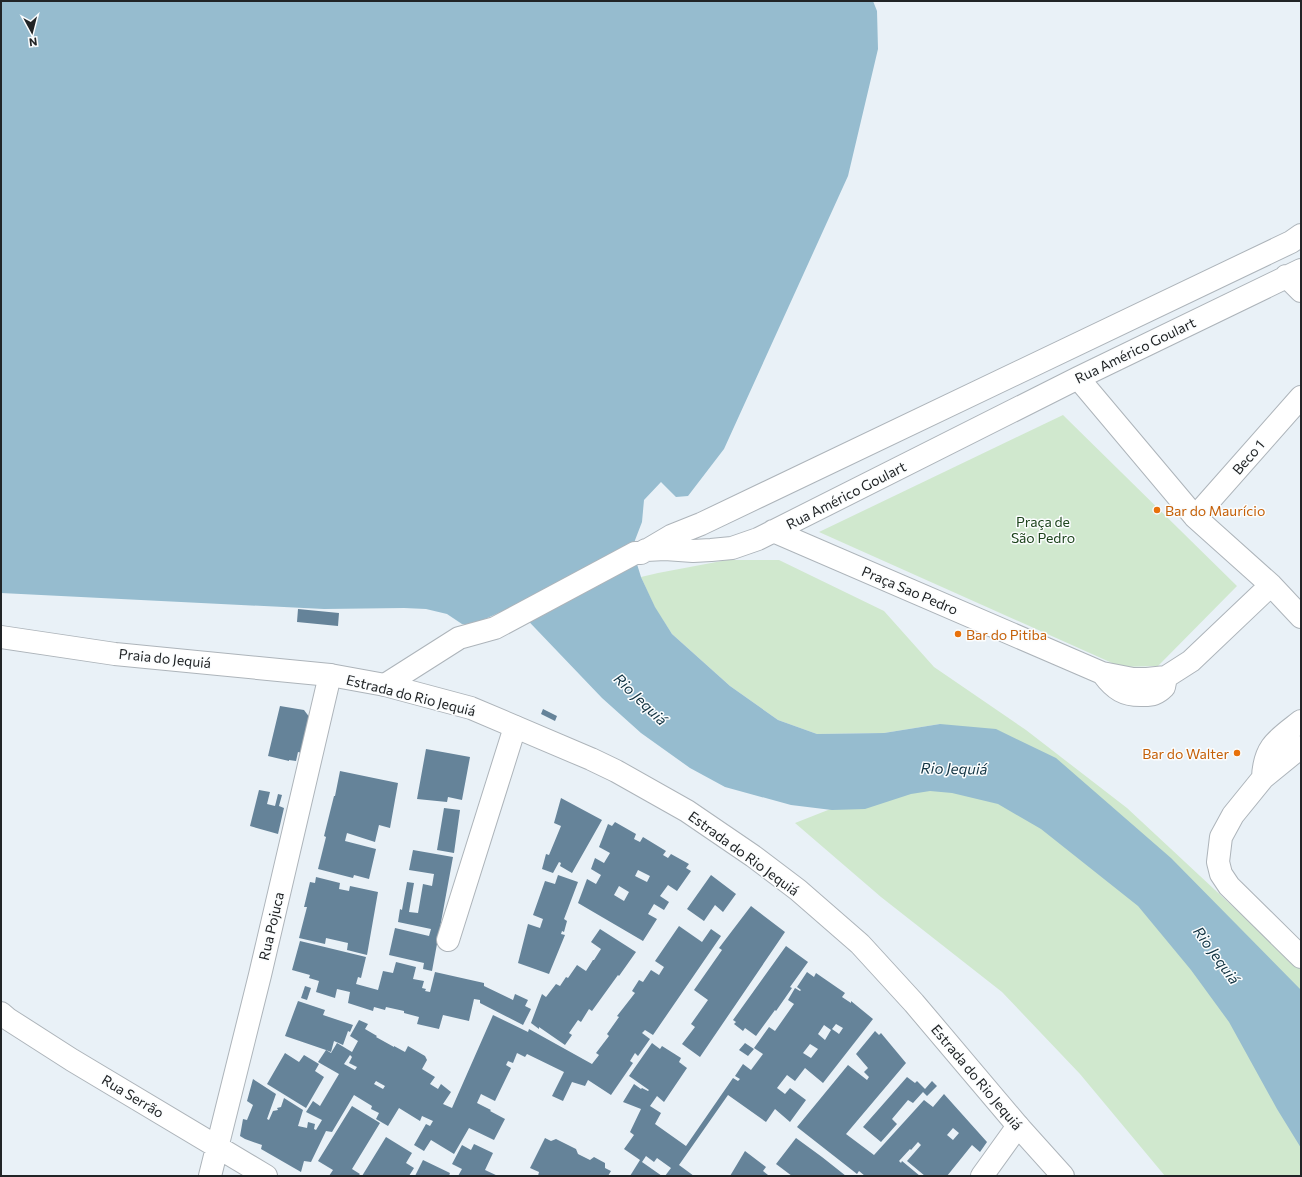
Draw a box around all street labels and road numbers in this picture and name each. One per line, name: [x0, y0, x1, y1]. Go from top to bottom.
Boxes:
street label: Rua Américo Goulart: [1072, 313, 1198, 387]
street label: Beco 1: [1228, 436, 1268, 478]
street label: Rua Américo Goulart: [783, 457, 909, 533]
street label: Praça Sao Pedro: [859, 562, 961, 618]
street label: Praia do Jequiá: [118, 645, 212, 671]
street label: Estrada do Rio Jequiá: [345, 671, 477, 719]
street label: Estrada do Rio Jequiá: [685, 807, 803, 899]
street label: Rua Pojuca: [255, 890, 287, 962]
street label: Estrada do Rio Jequiá: [928, 1021, 1026, 1133]
street label: Rua Serrão: [99, 1071, 167, 1121]

